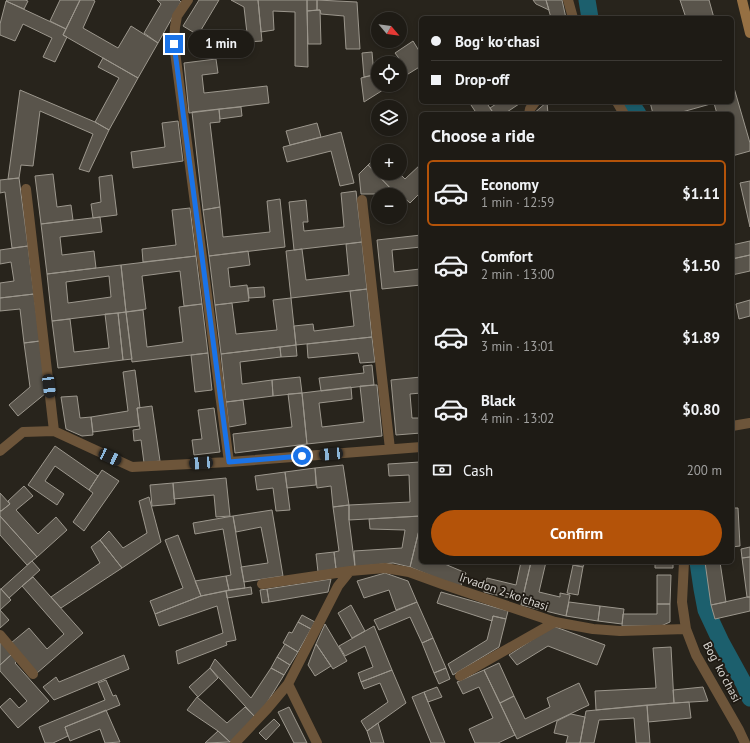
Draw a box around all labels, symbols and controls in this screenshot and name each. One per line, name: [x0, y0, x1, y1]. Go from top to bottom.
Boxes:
north arrow: [371, 12, 407, 48]
map controls: [371, 12, 407, 224]
callout: 1 min: [188, 30, 254, 58]
text: Bogʻ koʻchasi: [455, 32, 540, 51]
route end: [165, 35, 183, 53]
text: 1 min: [205, 35, 237, 52]
button: locate: [371, 56, 407, 92]
text: Drop-off: [455, 70, 509, 89]
button: layers: [371, 100, 407, 136]
text: Choose a ride: [431, 124, 535, 147]
button: +: [371, 144, 407, 180]
icon: car: [433, 175, 469, 211]
text: Economy: [481, 175, 539, 194]
text: $1.11: [682, 184, 720, 203]
button: −: [371, 188, 407, 224]
text: 1 min · 12:59: [481, 194, 554, 211]
icon: car: [433, 247, 469, 283]
text: Comfort: [481, 247, 533, 266]
text: $1.50: [682, 256, 720, 275]
text: 2 min · 13:00: [481, 266, 554, 283]
icon: car: [433, 319, 469, 355]
text: XL: [481, 319, 498, 338]
text: $1.89: [682, 328, 720, 347]
text: 3 min · 13:01: [481, 338, 554, 355]
car: [42, 373, 56, 399]
icon: car: [433, 391, 469, 427]
text: Black: [481, 391, 516, 410]
text: $0.80: [682, 400, 720, 419]
text: 4 min · 13:02: [481, 410, 554, 427]
car: [97, 446, 123, 468]
route start: [293, 447, 311, 465]
car: [319, 447, 343, 461]
car: [189, 456, 213, 470]
icon: cash: [431, 459, 453, 481]
text: Cash: [463, 461, 493, 480]
text: 200 m: [687, 462, 722, 479]
button: Confirm: [431, 510, 722, 556]
street label: Irvadon 2-koʼchasi: [458, 569, 551, 614]
street label: Bogʻ koʻchasi: [700, 639, 745, 705]

